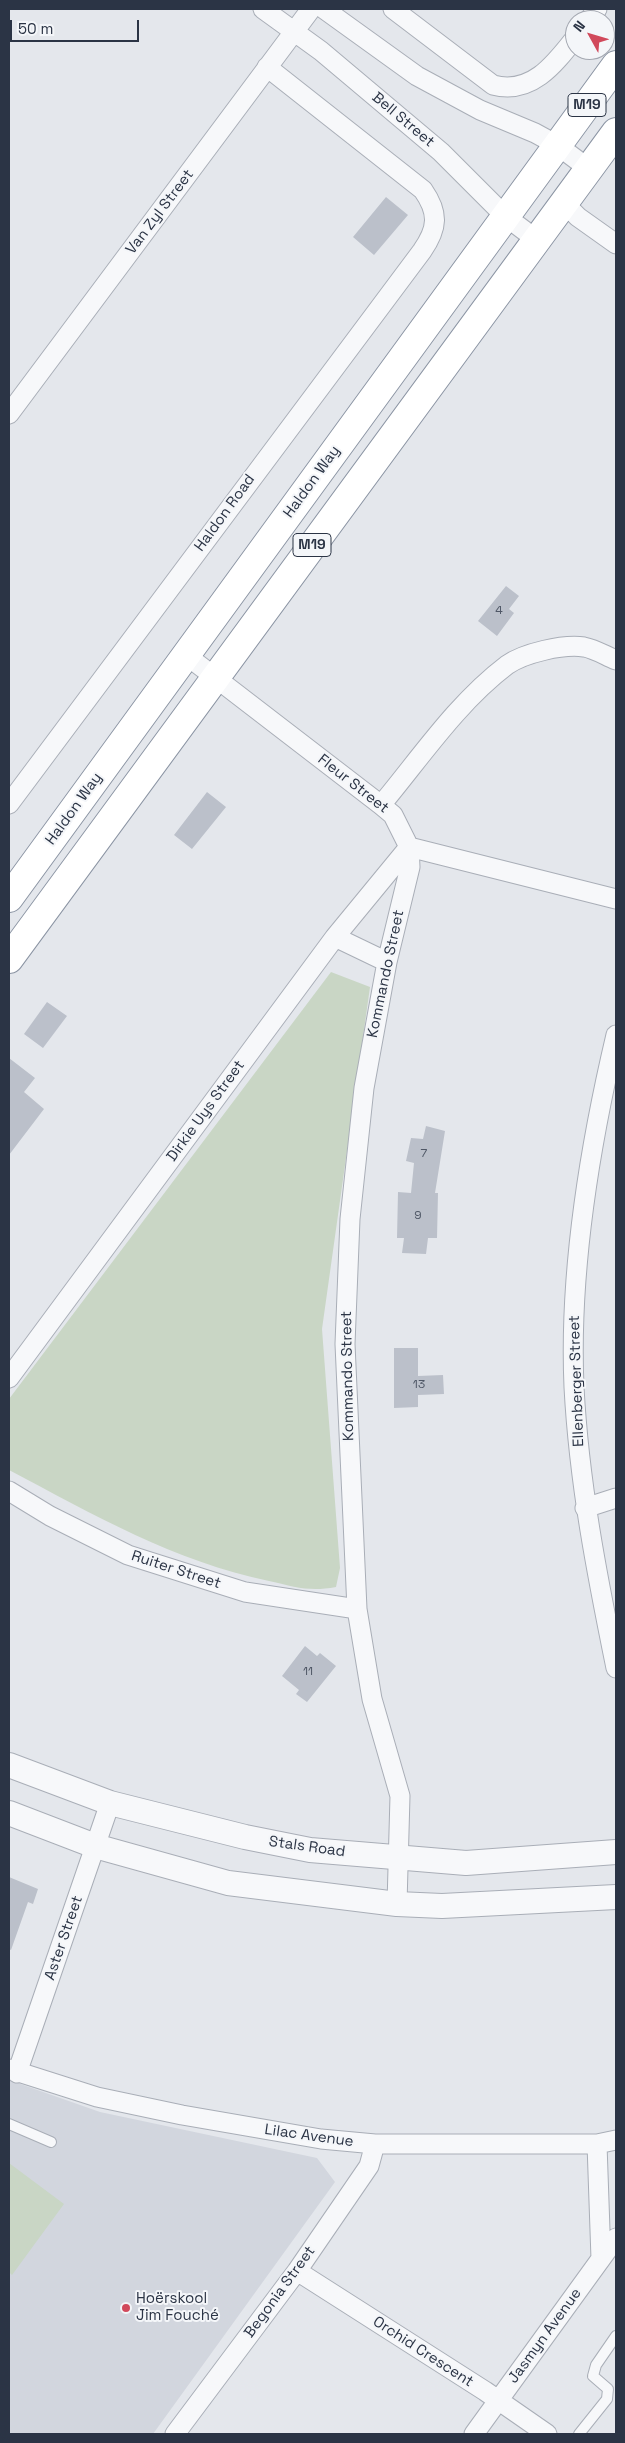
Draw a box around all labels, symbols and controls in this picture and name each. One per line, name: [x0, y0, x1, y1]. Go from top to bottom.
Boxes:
scale bar: [12, 10, 141, 42]
north arrow: [565, 10, 615, 60]
text: N: [569, 17, 589, 36]
text: 50 m: [18, 19, 53, 38]
street label: Bell Street: [368, 89, 438, 151]
road number: M19: [568, 94, 606, 116]
street label: Van Zyl Street: [122, 166, 198, 258]
street label: Haldon Way: [280, 442, 344, 522]
street label: Haldon Road: [191, 471, 259, 555]
road number: M19: [293, 534, 331, 556]
house number: 4: [495, 604, 503, 618]
street label: Fleur Street: [314, 751, 392, 817]
street label: Haldon Way: [42, 769, 106, 849]
street label: Kommando Street: [364, 908, 408, 1040]
street label: Dirkie Uys Street: [163, 1057, 249, 1165]
house number: 7: [421, 1147, 427, 1161]
house number: 9: [414, 1209, 422, 1223]
street label: Kommando Street: [338, 1311, 358, 1441]
street label: Ellenberger Street: [566, 1315, 588, 1447]
house number: 13: [413, 1378, 425, 1392]
street label: Ruiter Street: [129, 1547, 223, 1593]
house number: 11: [303, 1665, 313, 1679]
street label: Stals Road: [268, 1833, 346, 1861]
street label: Aster Street: [41, 1893, 87, 1983]
street label: Lilac Avenue: [263, 2121, 355, 2151]
street label: Begonia Street: [241, 2243, 319, 2341]
street label: Jasmyn Avenue: [505, 2285, 585, 2387]
place label: Hoërskool Jim Fouché: [136, 2290, 219, 2325]
marker: Hoërskool Jim Fouché: [120, 2302, 132, 2314]
street label: Orchid Crescent: [369, 2313, 477, 2391]

